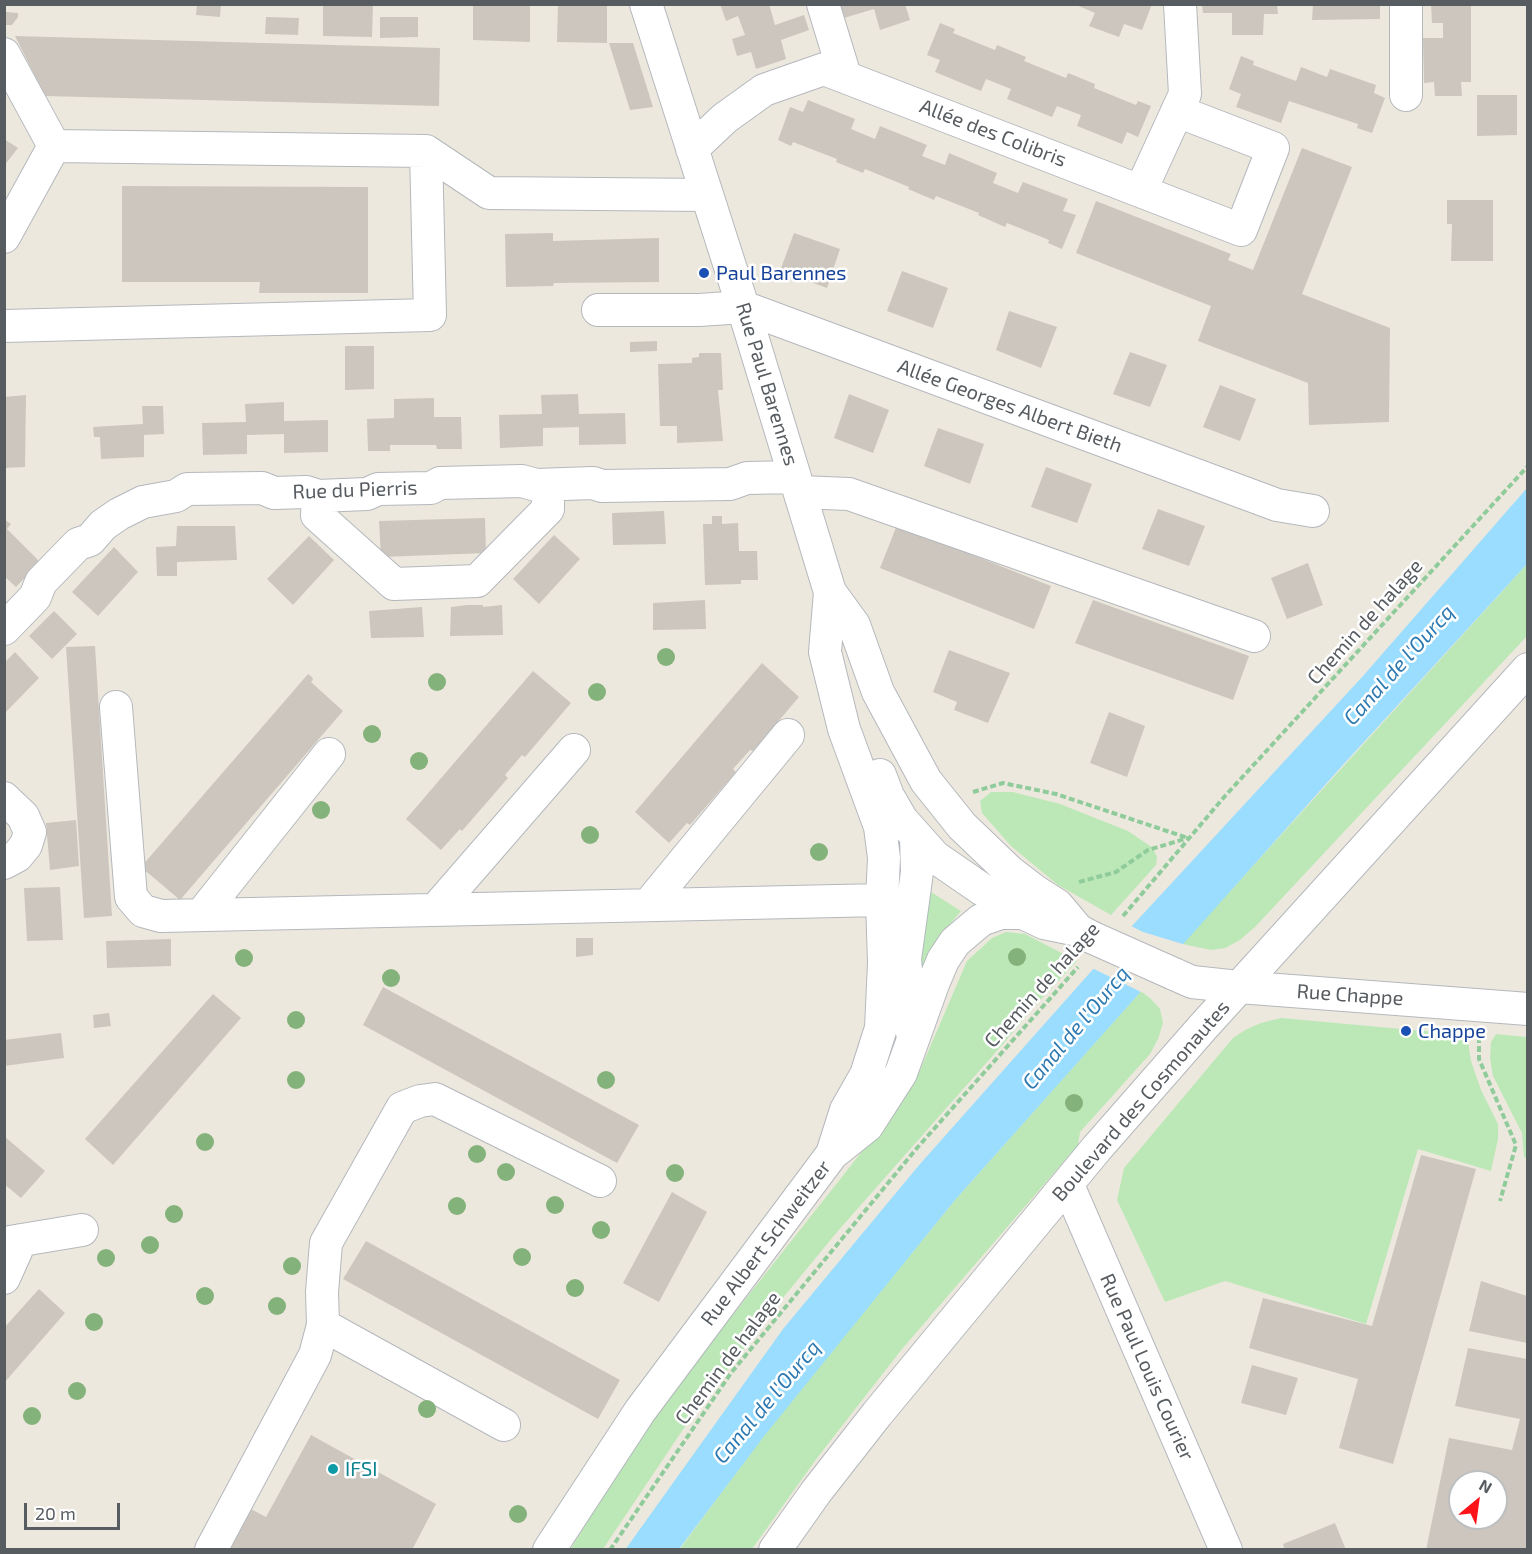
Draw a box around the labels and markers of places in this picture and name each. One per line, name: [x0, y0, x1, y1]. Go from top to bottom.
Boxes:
place label: Paul Barennes: [716, 261, 847, 285]
marker: Paul Barennes: [697, 266, 711, 280]
place label: Chappe: [1418, 1019, 1486, 1043]
marker: Chappe: [1399, 1024, 1413, 1038]
place label: IFSI: [345, 1457, 377, 1481]
marker: IFSI: [326, 1462, 340, 1476]

